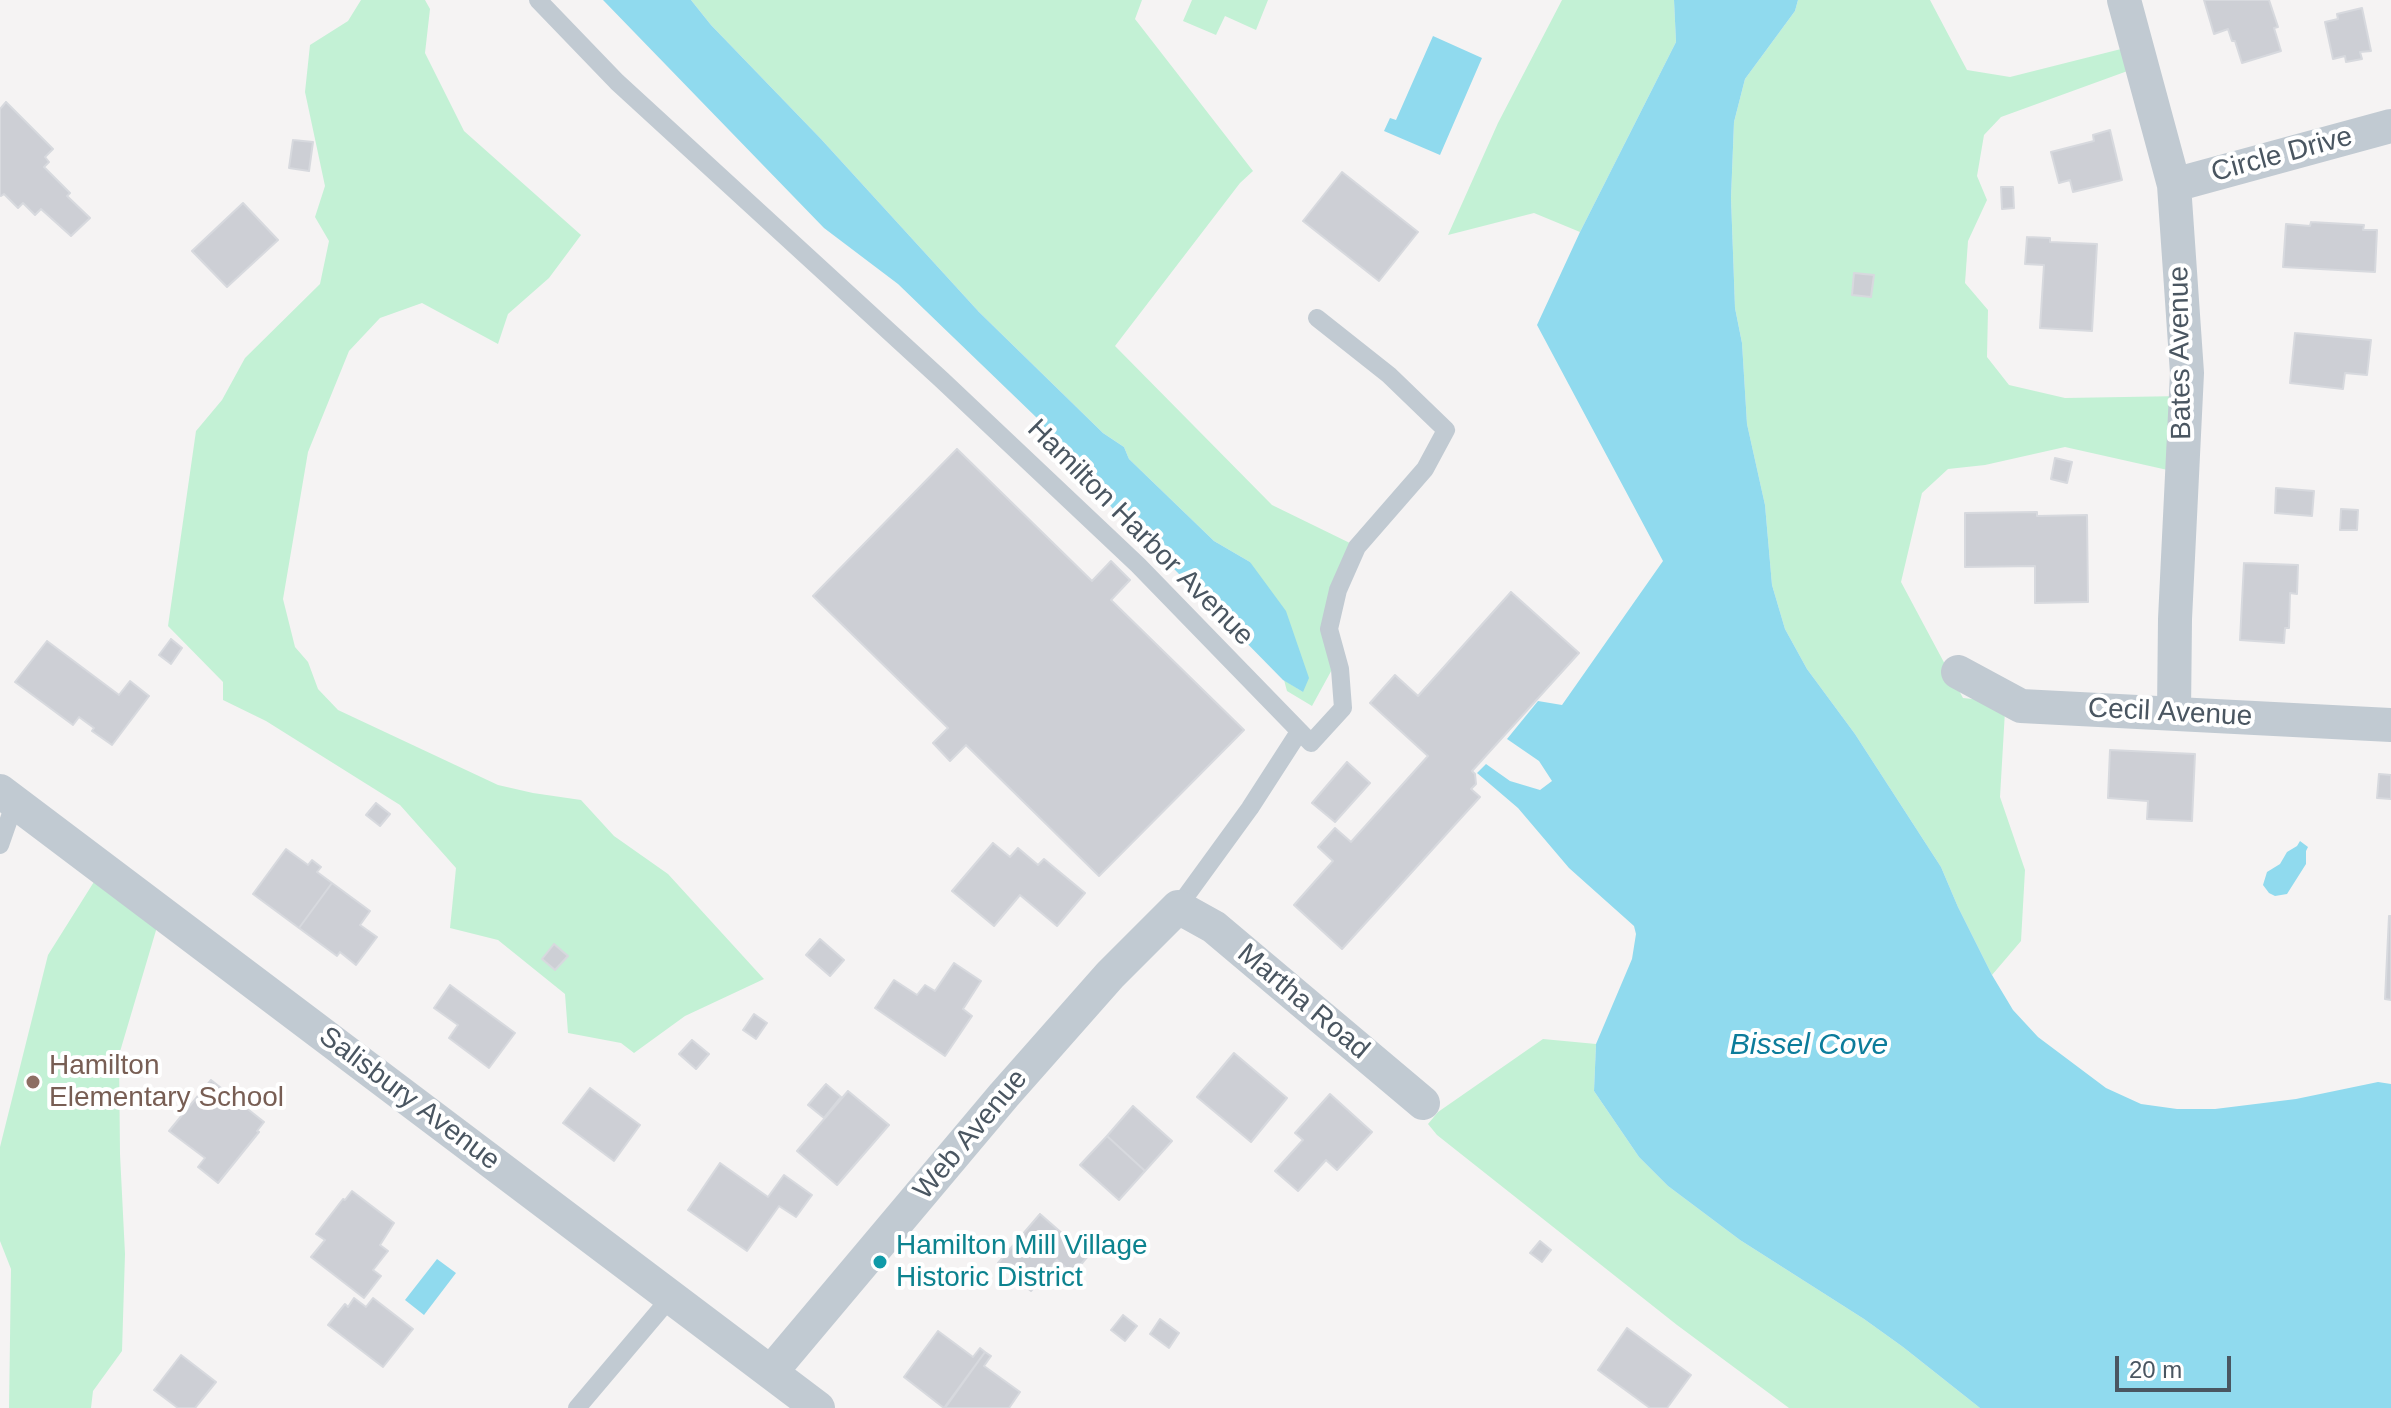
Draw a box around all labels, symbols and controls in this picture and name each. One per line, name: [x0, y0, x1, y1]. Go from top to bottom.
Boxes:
street label: Circle Drive: [2208, 120, 2356, 190]
street label: Bates Avenue: [2163, 266, 2199, 440]
street label: Hamilton Harbor Avenue: [1020, 413, 1260, 653]
street label: Cecil Avenue: [2087, 692, 2253, 734]
street label: Martha Road: [1230, 937, 1376, 1067]
street label: Salisbury Avenue: [312, 1020, 506, 1178]
water label: Bissel Cove: [1730, 1028, 1888, 1064]
place label: Hamilton Elementary School: [49, 1049, 284, 1115]
street label: Web Avenue: [907, 1063, 1035, 1207]
marker: Hamilton Elementary School: [24, 1073, 42, 1091]
place label: Hamilton Mill Village Historic District: [896, 1229, 1148, 1295]
marker: Hamilton Mill Village Historic District: [871, 1253, 889, 1271]
scale bar: [2119, 1340, 2235, 1390]
text: 20 m: [2129, 1356, 2182, 1383]

